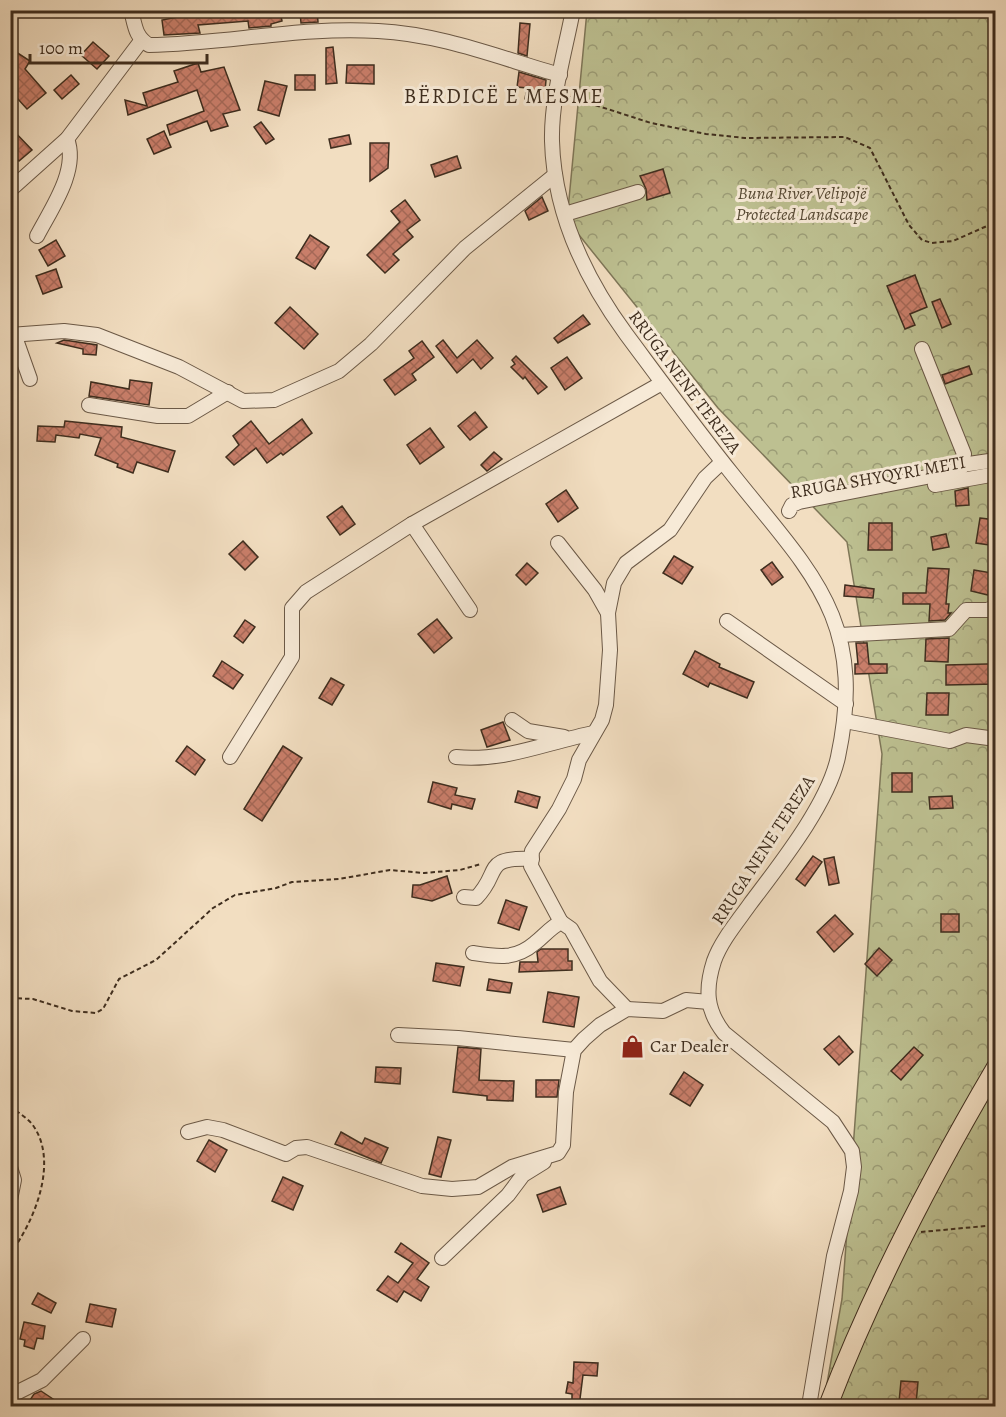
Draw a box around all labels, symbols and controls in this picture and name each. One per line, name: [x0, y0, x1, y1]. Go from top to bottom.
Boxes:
scale bar: [30, 27, 207, 65]
text: 100 m: [39, 36, 83, 60]
district label: BËRDICË E MESME: [404, 82, 604, 110]
park label: Buna River Velipojë Protected Landscape: [736, 181, 869, 226]
street label: RRUGA NENE TEREZA: [623, 305, 747, 459]
street label: RRUGA SHYQYRI METI: [788, 450, 968, 504]
street label: RRUGA NENE TEREZA: [706, 770, 821, 929]
shop icon: Car Dealer: [619, 1033, 645, 1059]
place label: Car Dealer: [650, 1034, 729, 1058]

